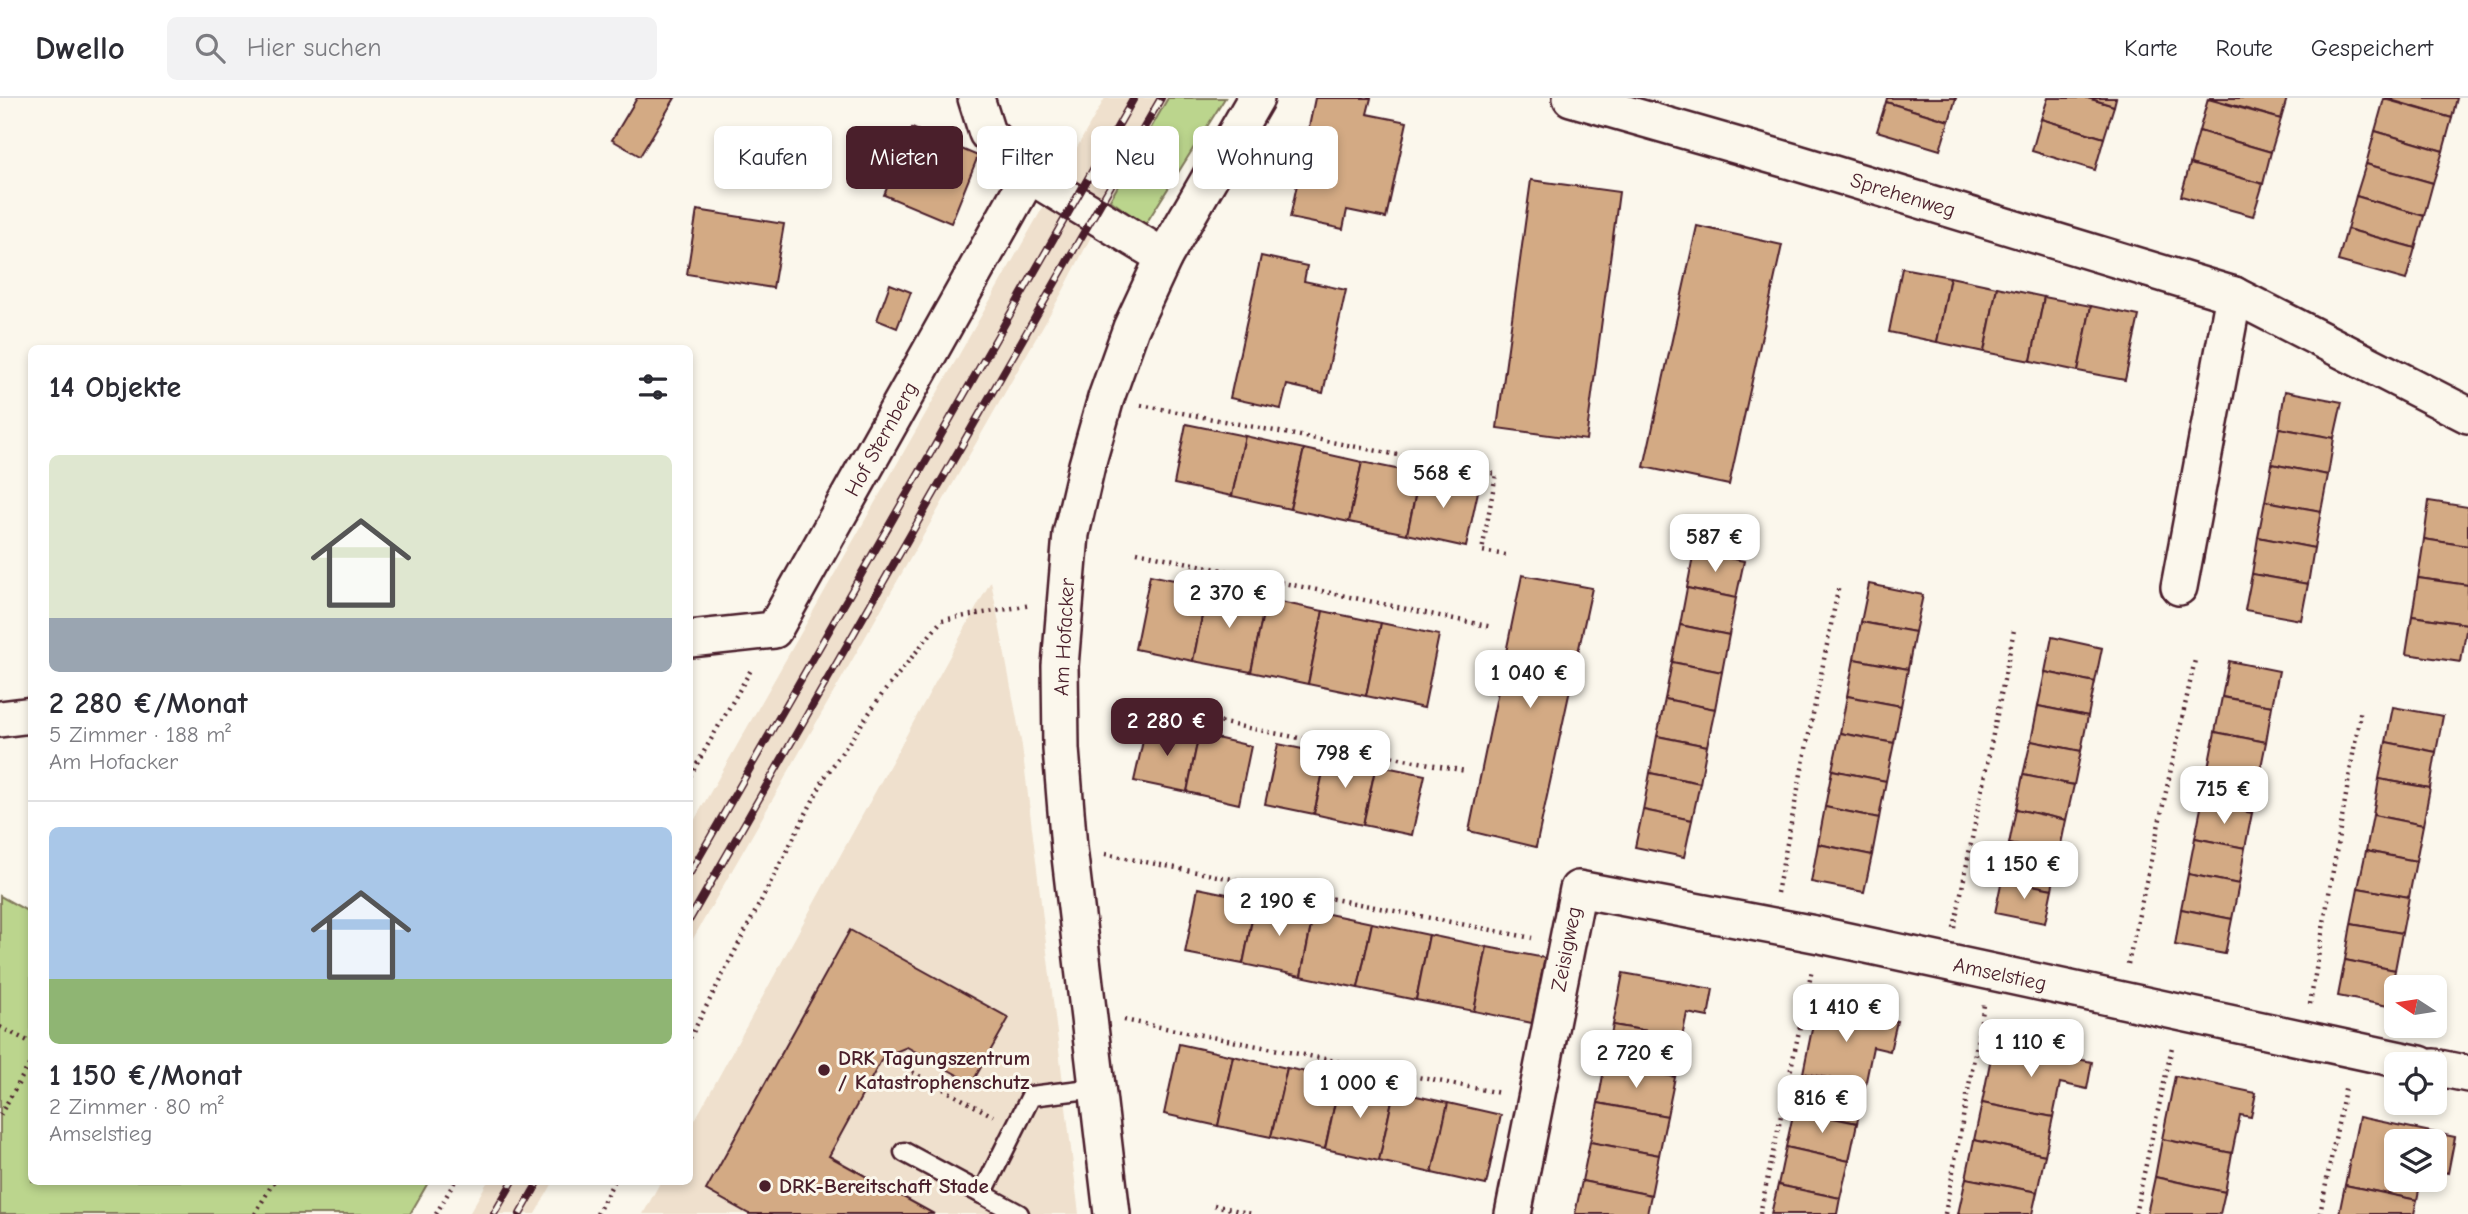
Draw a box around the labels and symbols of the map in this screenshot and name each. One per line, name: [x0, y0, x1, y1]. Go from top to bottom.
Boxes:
street label: Sprehenweg: [1848, 168, 1958, 222]
street label: Hof Sternberg: [840, 378, 922, 500]
pin: 568 €: [1394, 450, 1492, 510]
pin: 587 €: [1666, 514, 1764, 574]
pin: 2 370 €: [1164, 570, 1294, 630]
street label: Am Hofacker: [1049, 577, 1079, 696]
pin: 1 040 €: [1465, 650, 1595, 710]
pin: 2 280 €: [1102, 698, 1232, 758]
pin: 798 €: [1296, 730, 1394, 790]
pin: 715 €: [2175, 766, 2273, 826]
pin: 1 150 €: [1959, 842, 2089, 901]
pin: 2 190 €: [1214, 878, 1344, 938]
street label: Zeisigweg: [1546, 905, 1586, 993]
street label: Amselstieg: [1951, 952, 2049, 996]
north arrow: [2384, 975, 2446, 1038]
pin: 1 410 €: [1781, 984, 1911, 1044]
pin: 1 110 €: [1966, 1020, 2096, 1079]
pin: 2 720 €: [1571, 1030, 1701, 1090]
place label: DRK Tagungszentrum / Katastrophenschutz: [838, 1046, 1030, 1094]
pin: 1 000 €: [1295, 1060, 1425, 1120]
marker: DRK Tagungszentrum / Katastrophenschutz: [816, 1062, 832, 1078]
pin: 816 €: [1773, 1076, 1871, 1135]
place label: DRK-Bereitschaft Stade: [779, 1174, 989, 1198]
marker: DRK-Bereitschaft Stade: [757, 1178, 773, 1194]

